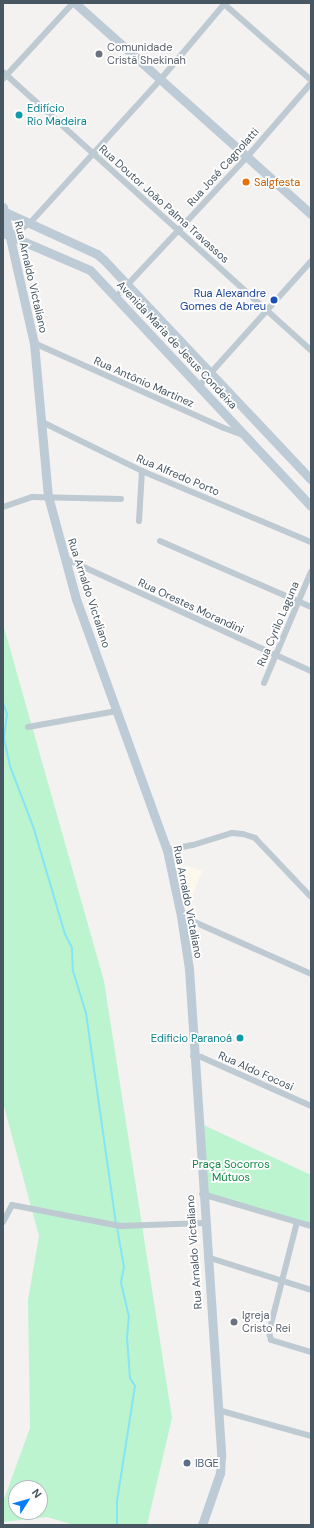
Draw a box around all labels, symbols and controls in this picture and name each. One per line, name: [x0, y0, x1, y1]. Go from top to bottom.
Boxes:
place label: Comunidade Cristã Shekinah: [107, 41, 186, 67]
marker: Comunidade Cristã Shekinah: [94, 49, 104, 59]
place label: Edifício Rio Madeira: [27, 102, 87, 128]
marker: Edifício Rio Madeira: [14, 110, 24, 120]
street label: Rua José Cagnolatti: [184, 125, 262, 209]
street label: Rua Doutor João Palma Travassos: [96, 142, 232, 266]
place label: Salgfesta: [254, 175, 300, 189]
marker: Salgfesta: [241, 177, 251, 187]
street label: Rua Arnaldo Victaliano: [12, 220, 50, 334]
street label: Avenida Maria de Jesus Condeixa: [114, 278, 240, 412]
place label: Rua Alexandre Gomes de Abreu: [180, 287, 266, 313]
marker: Rua Alexandre Gomes de Abreu: [269, 295, 279, 305]
street label: Rua Antônio Martinez: [92, 354, 196, 410]
street label: Rua Alfredo Porto: [134, 452, 222, 498]
street label: Rua Arnaldo Victaliano: [65, 536, 113, 650]
street label: Rua Orestes Morandini: [136, 576, 246, 636]
street label: Rua Cyrilo Laguna: [254, 580, 302, 668]
street label: Rua Arnaldo Victaliano: [171, 845, 205, 959]
place label: Edificio Paranoá: [151, 1031, 232, 1045]
marker: Edificio Paranoá: [235, 1033, 245, 1043]
street label: Rua Aldo Focosi: [216, 1048, 296, 1094]
park label: Praça Socorros Mútuos: [192, 1158, 270, 1184]
street label: Rua Arnaldo Victaliano: [183, 1194, 205, 1310]
place label: Igreja Cristo Rei: [242, 1309, 291, 1335]
marker: Igreja Cristo Rei: [229, 1317, 239, 1327]
place label: IBGE: [195, 1456, 219, 1470]
marker: IBGE: [182, 1458, 192, 1468]
north arrow: [8, 1480, 48, 1520]
text: N: [29, 1486, 45, 1501]

